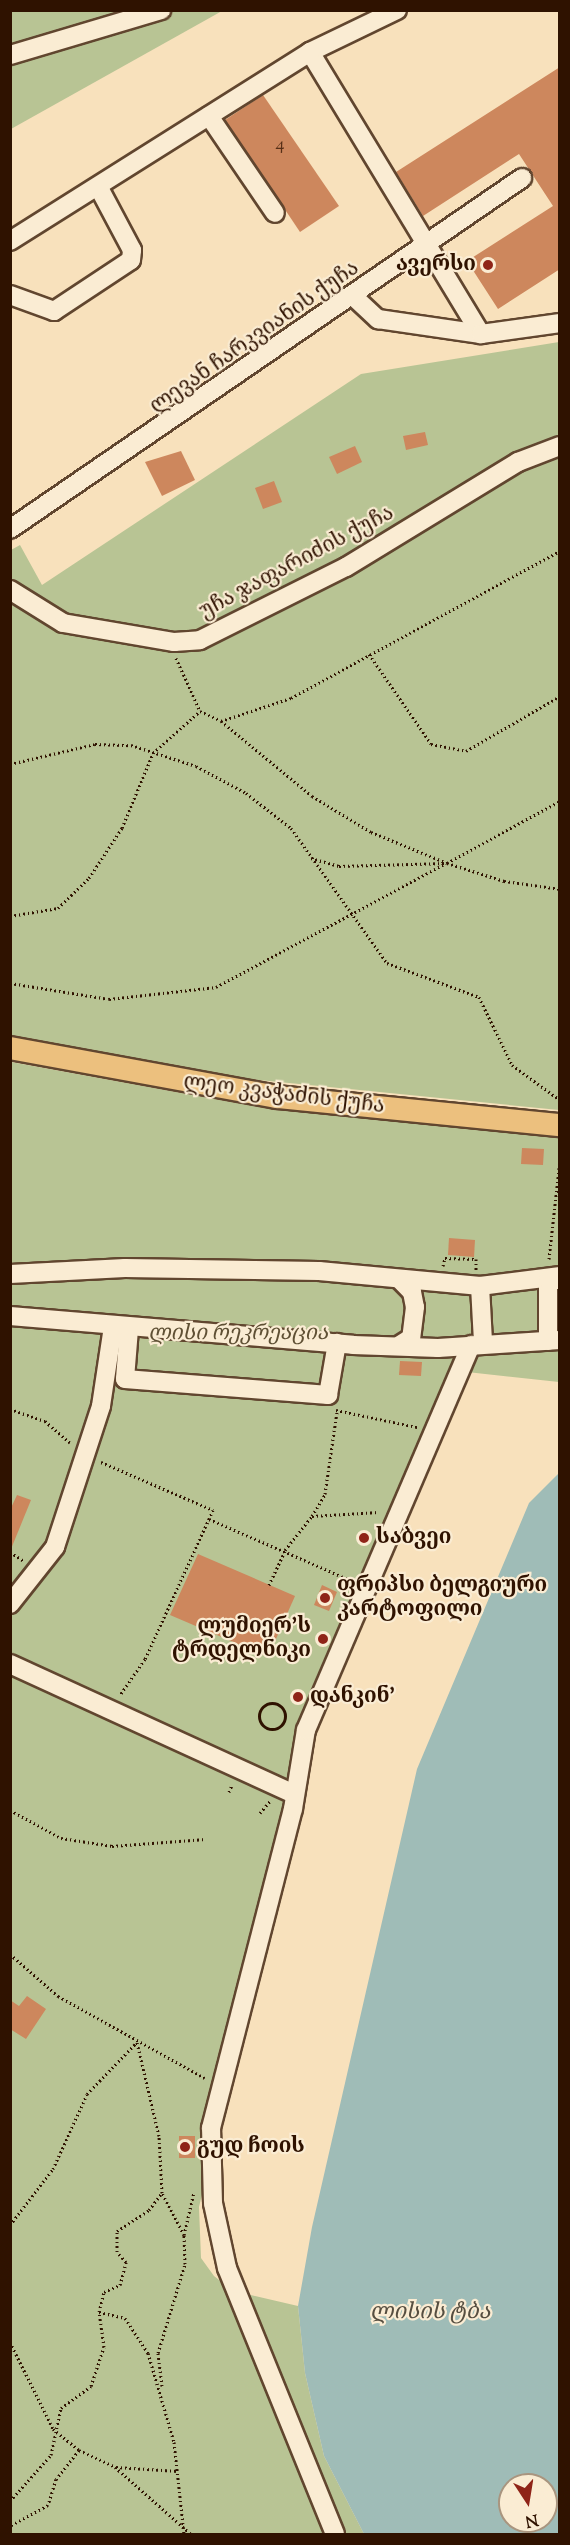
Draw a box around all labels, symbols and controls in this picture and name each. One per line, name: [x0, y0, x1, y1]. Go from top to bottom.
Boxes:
house number: 4: [275, 134, 285, 156]
place label: ავერსი: [396, 252, 476, 278]
street label: ლევან ჩარკვიანის ქუჩა: [146, 256, 364, 420]
marker: ავერსი: [481, 258, 495, 272]
street label: უჩა ჯაფარიძის ქუჩა: [196, 501, 398, 625]
street label: ლეო კვაჭაძის ქუჩა: [182, 1070, 386, 1120]
park label: ლისი რეკრეაცია: [148, 1321, 328, 1347]
place label: საბვეი: [376, 1525, 451, 1551]
marker: საბვეი: [357, 1531, 371, 1545]
place label: ფრიპსი ბელგიური კარტოფილი: [337, 1573, 547, 1623]
marker: ფრიპსი ბელგიური კარტოფილი: [318, 1591, 332, 1605]
place label: ლუმიერ'ს ტრდელნიკი: [172, 1614, 311, 1664]
marker: ლუმიერ'ს ტრდელნიკი: [316, 1632, 330, 1646]
place label: დანკინ': [310, 1684, 395, 1710]
marker: დანკინ': [291, 1690, 305, 1704]
place label: გუდ ჩოის: [197, 2134, 305, 2160]
marker: გუდ ჩოის: [178, 2140, 192, 2154]
water label: ლისის ტბა: [370, 2301, 490, 2327]
north arrow: [498, 2473, 558, 2533]
text: N: [523, 2507, 540, 2532]

